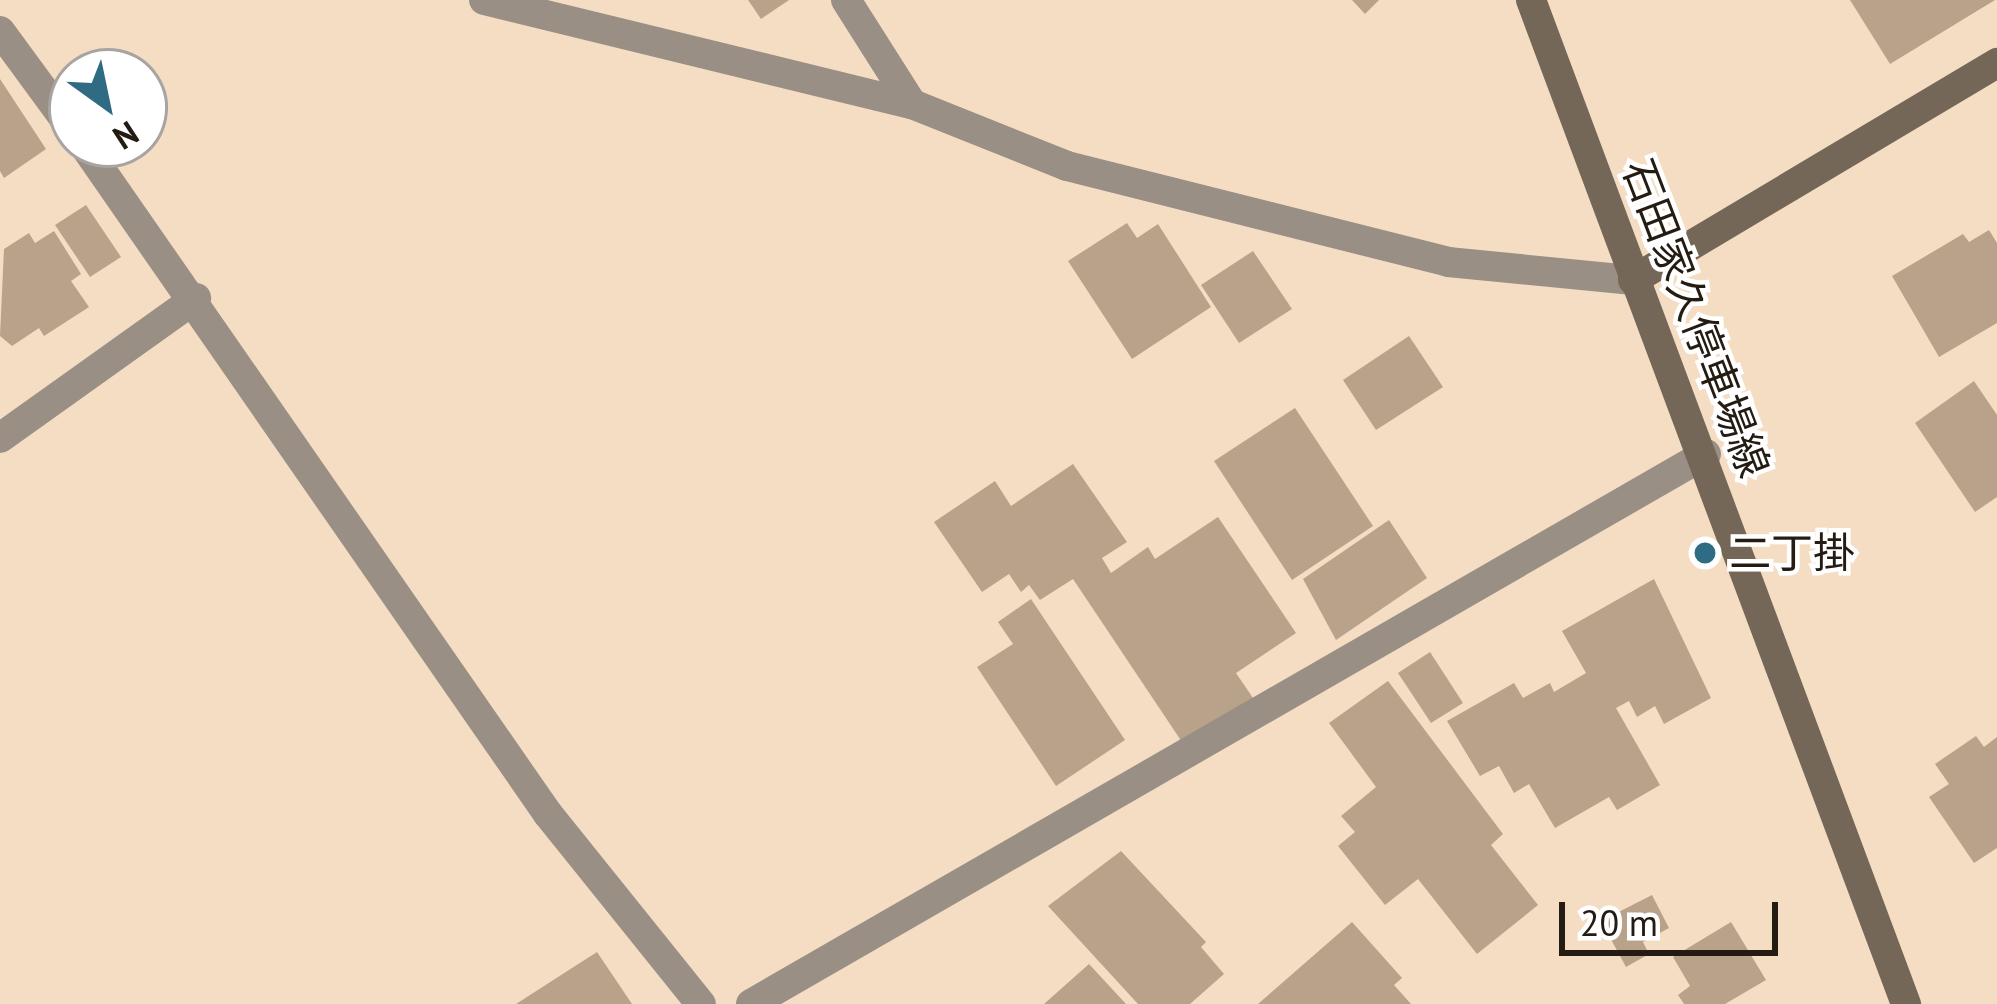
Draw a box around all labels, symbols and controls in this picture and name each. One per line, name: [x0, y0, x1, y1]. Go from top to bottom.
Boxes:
north arrow: [48, 48, 168, 168]
text: N: [105, 112, 147, 160]
street label: 石田家久停車場線: [1612, 152, 1780, 484]
place label: 二丁掛: [1729, 528, 1855, 578]
marker: 二丁掛: [1692, 540, 1718, 566]
scale bar: [1565, 878, 1784, 952]
text: 20 m: [1580, 899, 1658, 946]

